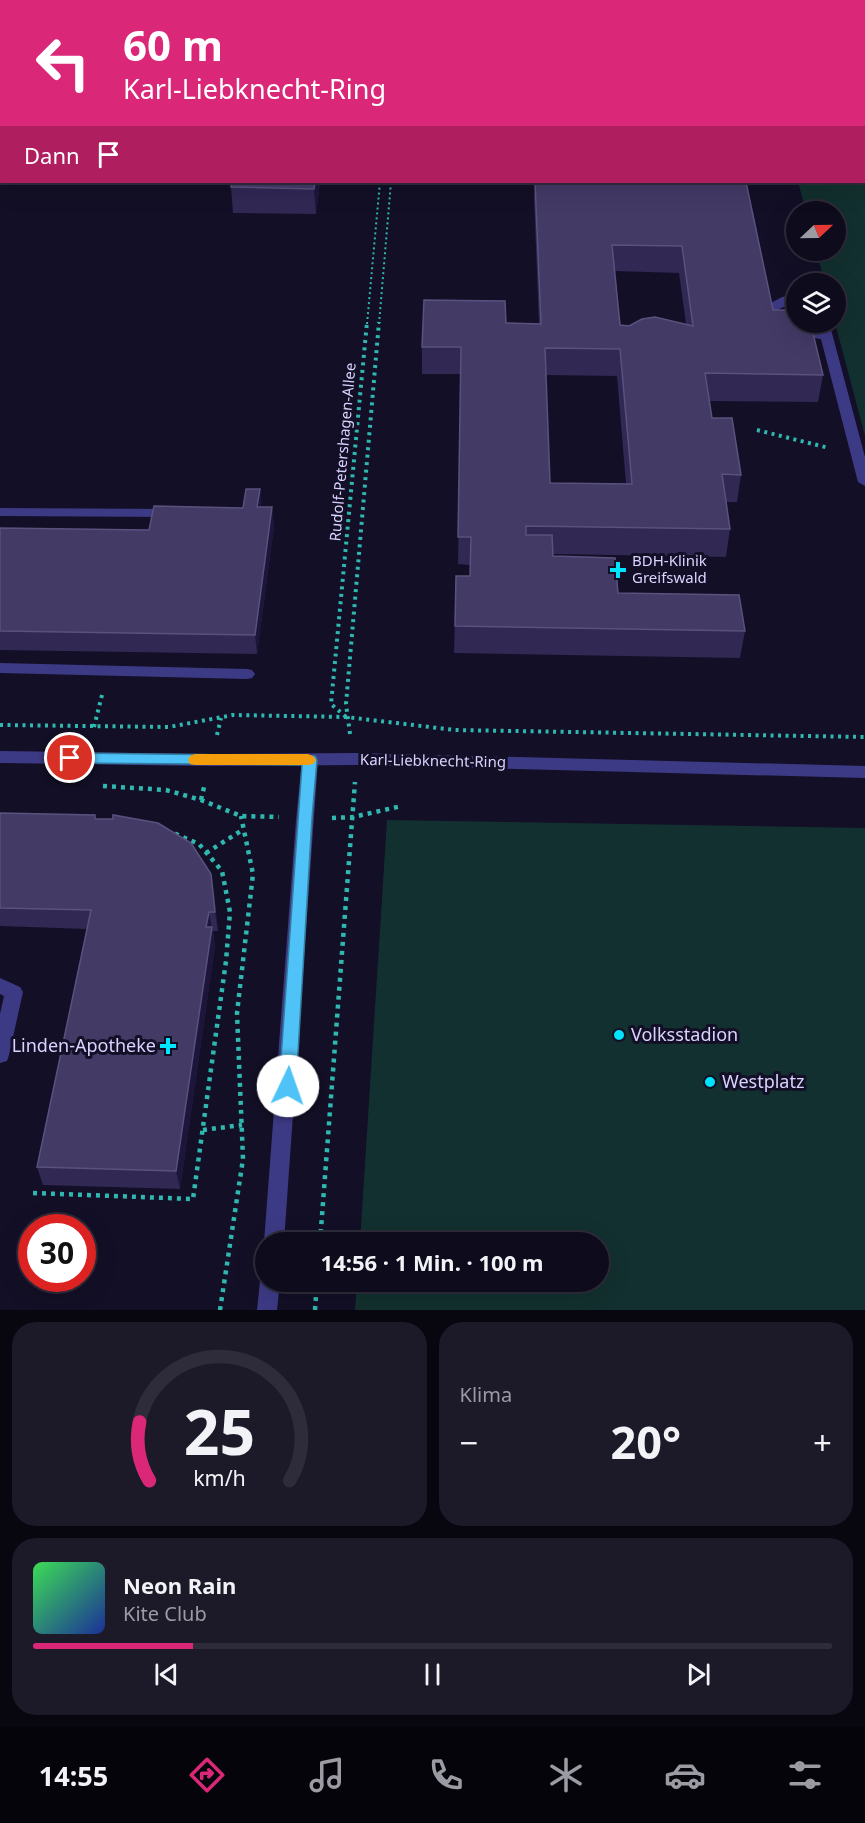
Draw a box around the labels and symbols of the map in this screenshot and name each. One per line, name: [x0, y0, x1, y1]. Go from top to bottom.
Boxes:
north arrow: [786, 201, 846, 261]
street label: Rudolf-Petershagen-Allee: [324, 362, 360, 542]
place label: BDH-Klinik Greifswald: [632, 550, 707, 587]
marker: BDH-Klinik Greifswald: [609, 561, 627, 579]
pin: [44, 732, 95, 783]
street label: Karl-Liebknecht-Ring: [360, 749, 506, 771]
place label: Volksstadion: [631, 1022, 738, 1046]
marker: Volksstadion: [612, 1028, 626, 1042]
place label: Linden-Apotheke: [12, 1033, 156, 1057]
marker: Linden-Apotheke: [161, 1039, 175, 1053]
position arrow: [256, 1054, 320, 1118]
place label: Westplatz: [722, 1069, 804, 1093]
marker: Westplatz: [703, 1075, 717, 1089]
speed limit sign: 30: [18, 1214, 96, 1292]

